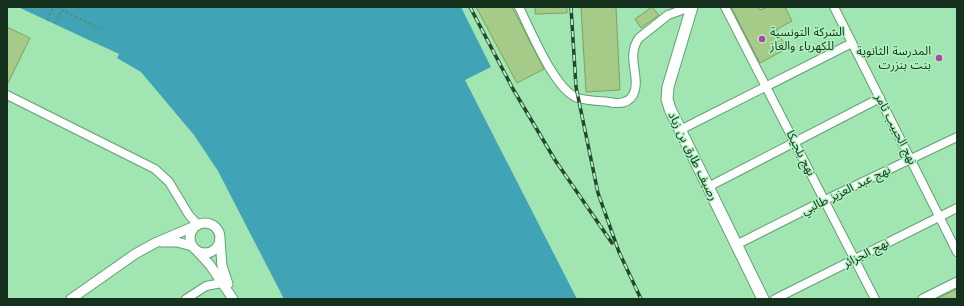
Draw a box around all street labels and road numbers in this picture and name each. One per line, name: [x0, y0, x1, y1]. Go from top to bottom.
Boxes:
street label: نهج الحبيب ثامر: [870, 89, 922, 168]
street label: رصيف طارق بن زياد: [664, 108, 722, 204]
street label: نهج بلجيكا: [782, 127, 820, 179]
street label: نهج عبد العزيز طالبي: [798, 161, 894, 220]
street label: نهج الجزائر: [839, 234, 892, 273]

